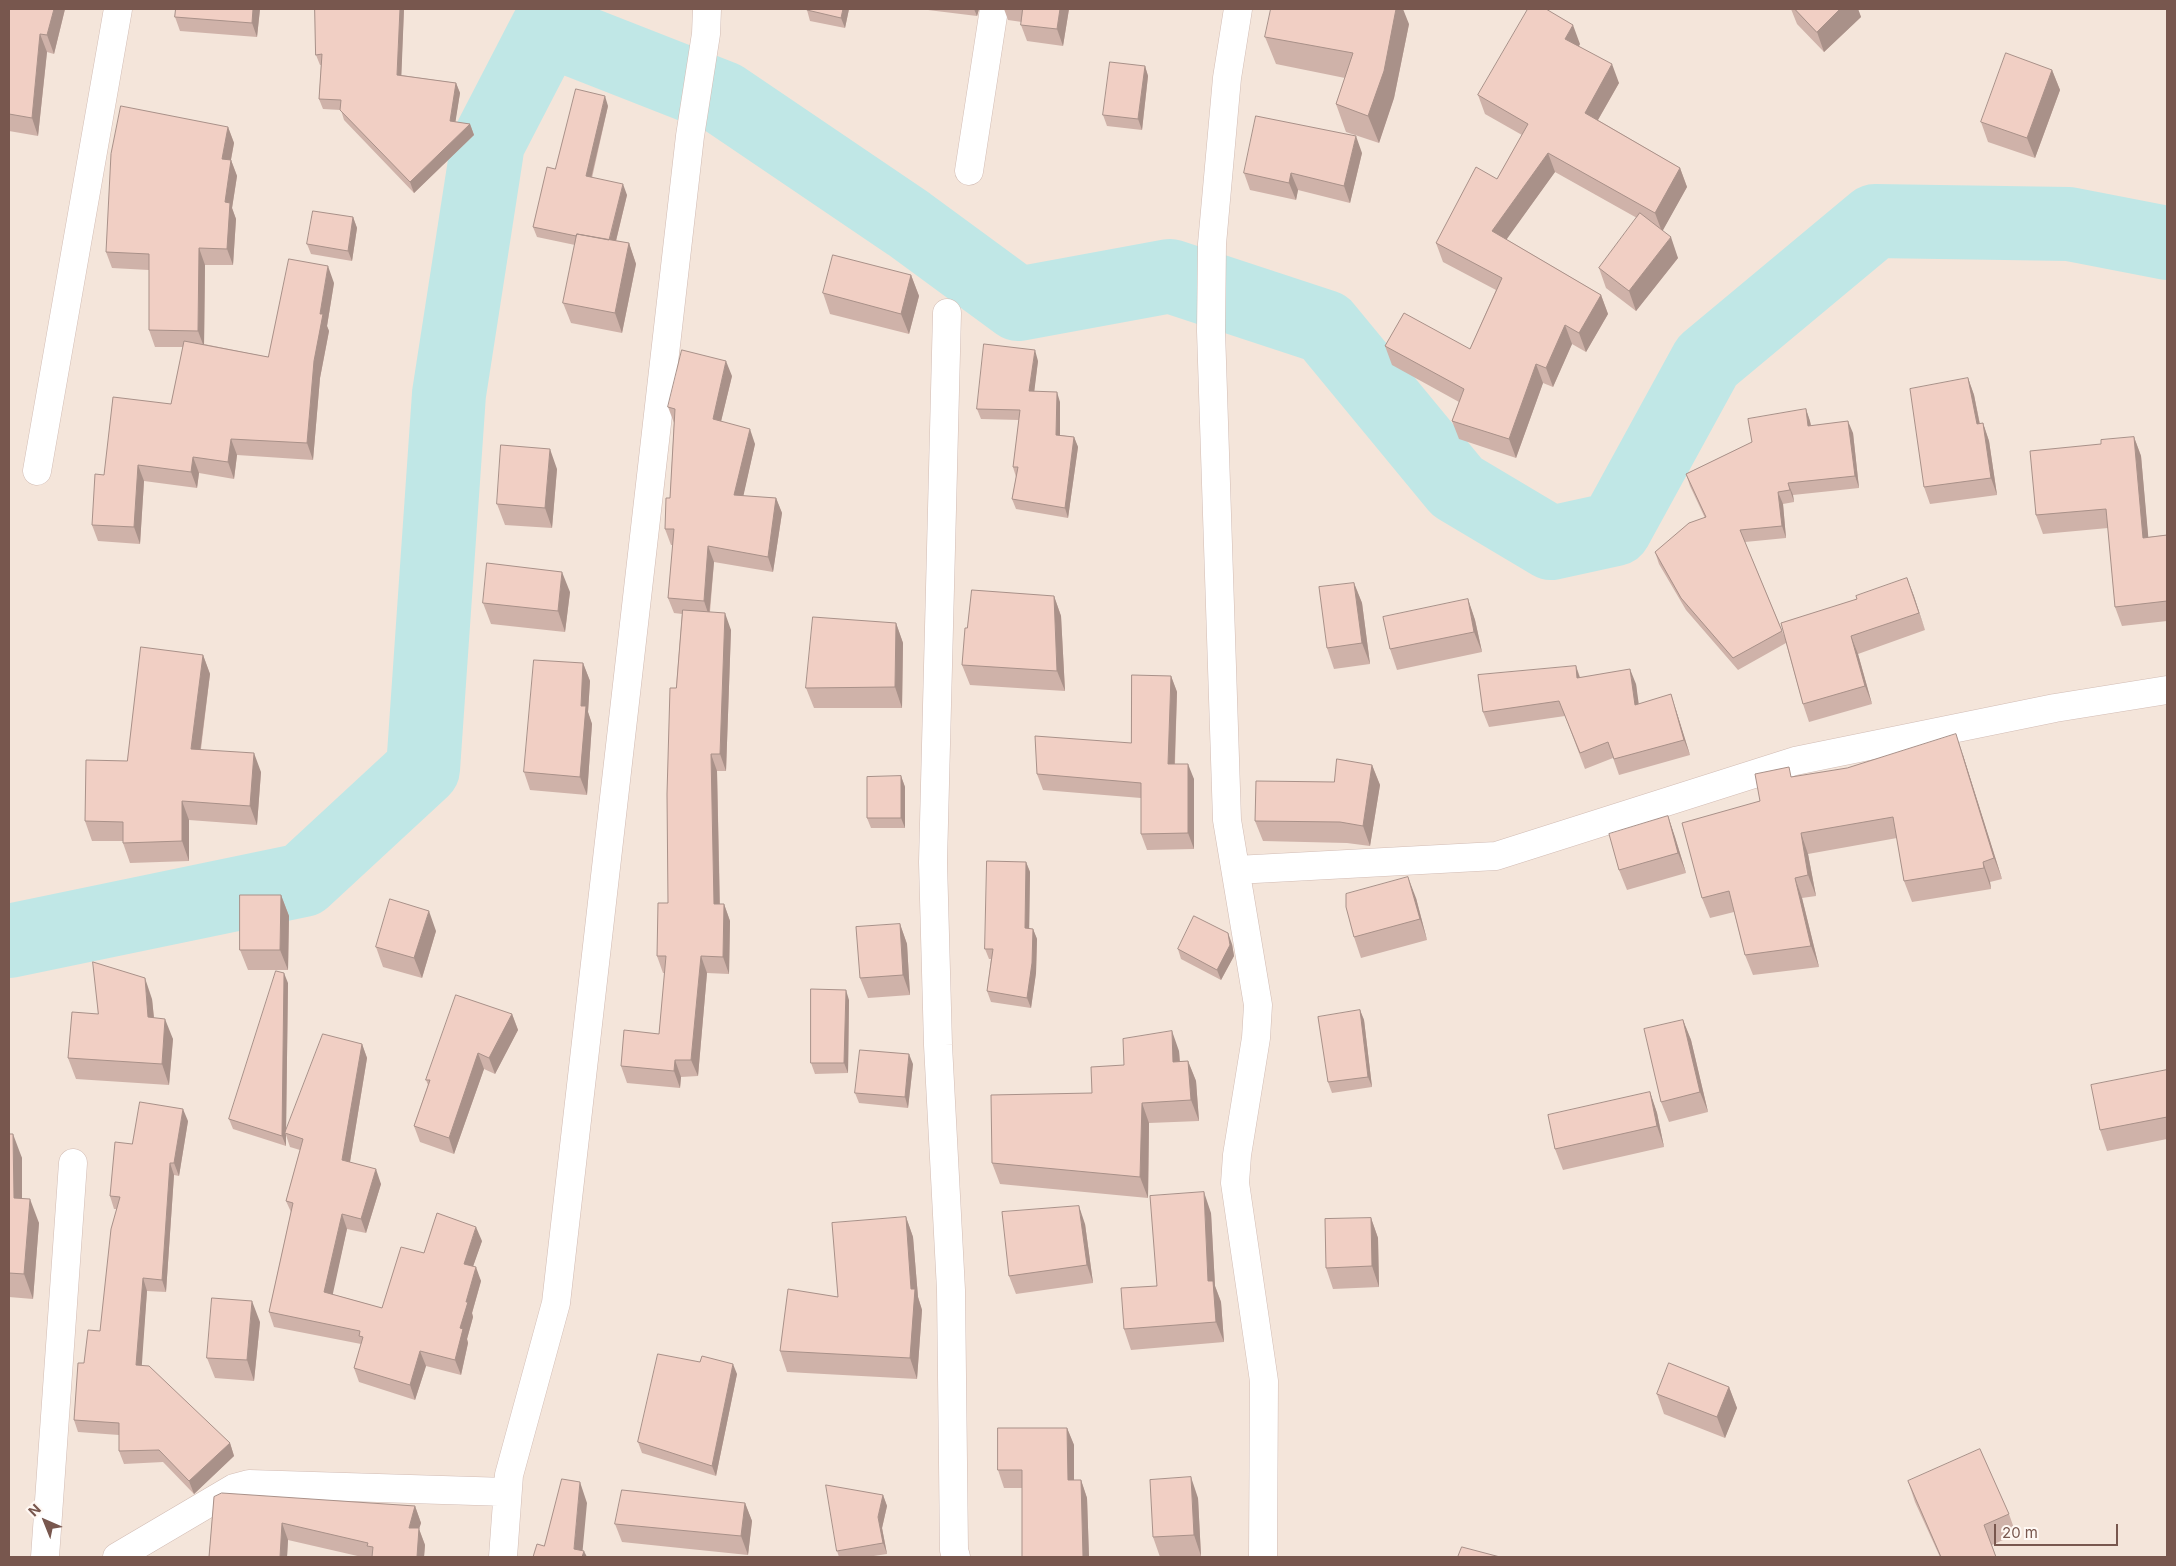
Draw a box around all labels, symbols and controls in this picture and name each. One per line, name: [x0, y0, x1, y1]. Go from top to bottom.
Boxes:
north arrow: [20, 1496, 70, 1546]
text: N: [24, 1500, 44, 1520]
scale bar: [1996, 1514, 2120, 1546]
text: 20 m: [2002, 1523, 2038, 1542]

